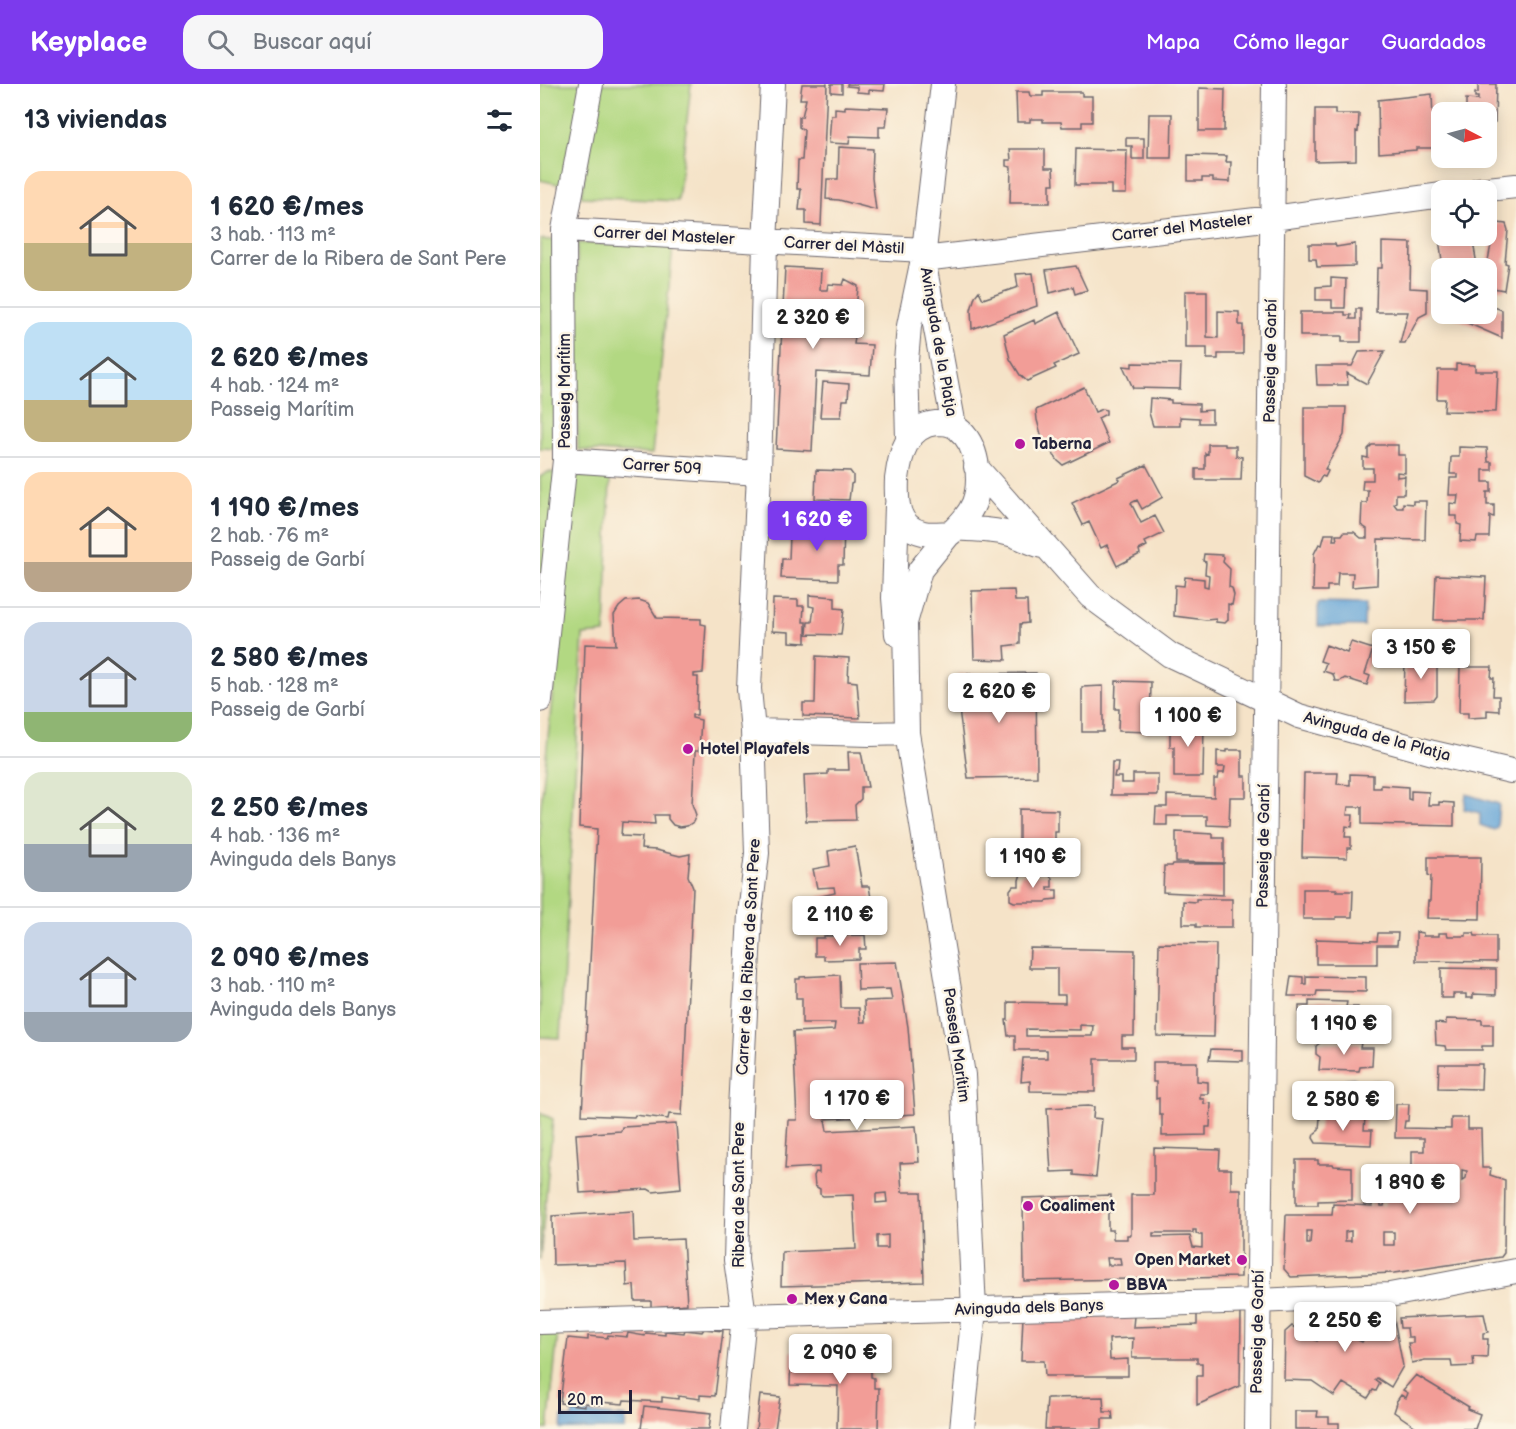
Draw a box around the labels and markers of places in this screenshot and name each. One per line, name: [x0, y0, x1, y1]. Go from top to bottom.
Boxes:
pin: 2 320 €: [758, 299, 868, 350]
place label: Taberna: [1032, 435, 1092, 454]
marker: Taberna: [1013, 437, 1027, 451]
pin: 1 620 €: [762, 501, 872, 552]
pin: 3 150 €: [1366, 629, 1476, 680]
pin: 2 620 €: [944, 673, 1054, 724]
pin: 1 100 €: [1133, 697, 1243, 748]
place label: Hotel Playafels: [700, 740, 810, 759]
marker: Hotel Playafels: [681, 742, 695, 756]
pin: 1 190 €: [978, 838, 1088, 889]
pin: 2 110 €: [785, 896, 895, 947]
pin: 1 190 €: [1289, 1005, 1399, 1056]
pin: 1 170 €: [802, 1080, 912, 1131]
pin: 2 580 €: [1288, 1081, 1398, 1132]
pin: 1 890 €: [1355, 1164, 1465, 1215]
place label: Coaliment: [1040, 1197, 1115, 1216]
marker: Coaliment: [1021, 1199, 1035, 1213]
place label: Open Market: [1135, 1251, 1231, 1270]
marker: Open Market: [1235, 1253, 1249, 1267]
place label: BBVA: [1126, 1276, 1167, 1295]
marker: BBVA: [1107, 1278, 1121, 1292]
place label: Mex y Cana: [804, 1290, 888, 1309]
marker: Mex y Cana: [785, 1292, 799, 1306]
pin: 2 250 €: [1290, 1302, 1400, 1353]
pin: 2 090 €: [785, 1334, 895, 1385]

